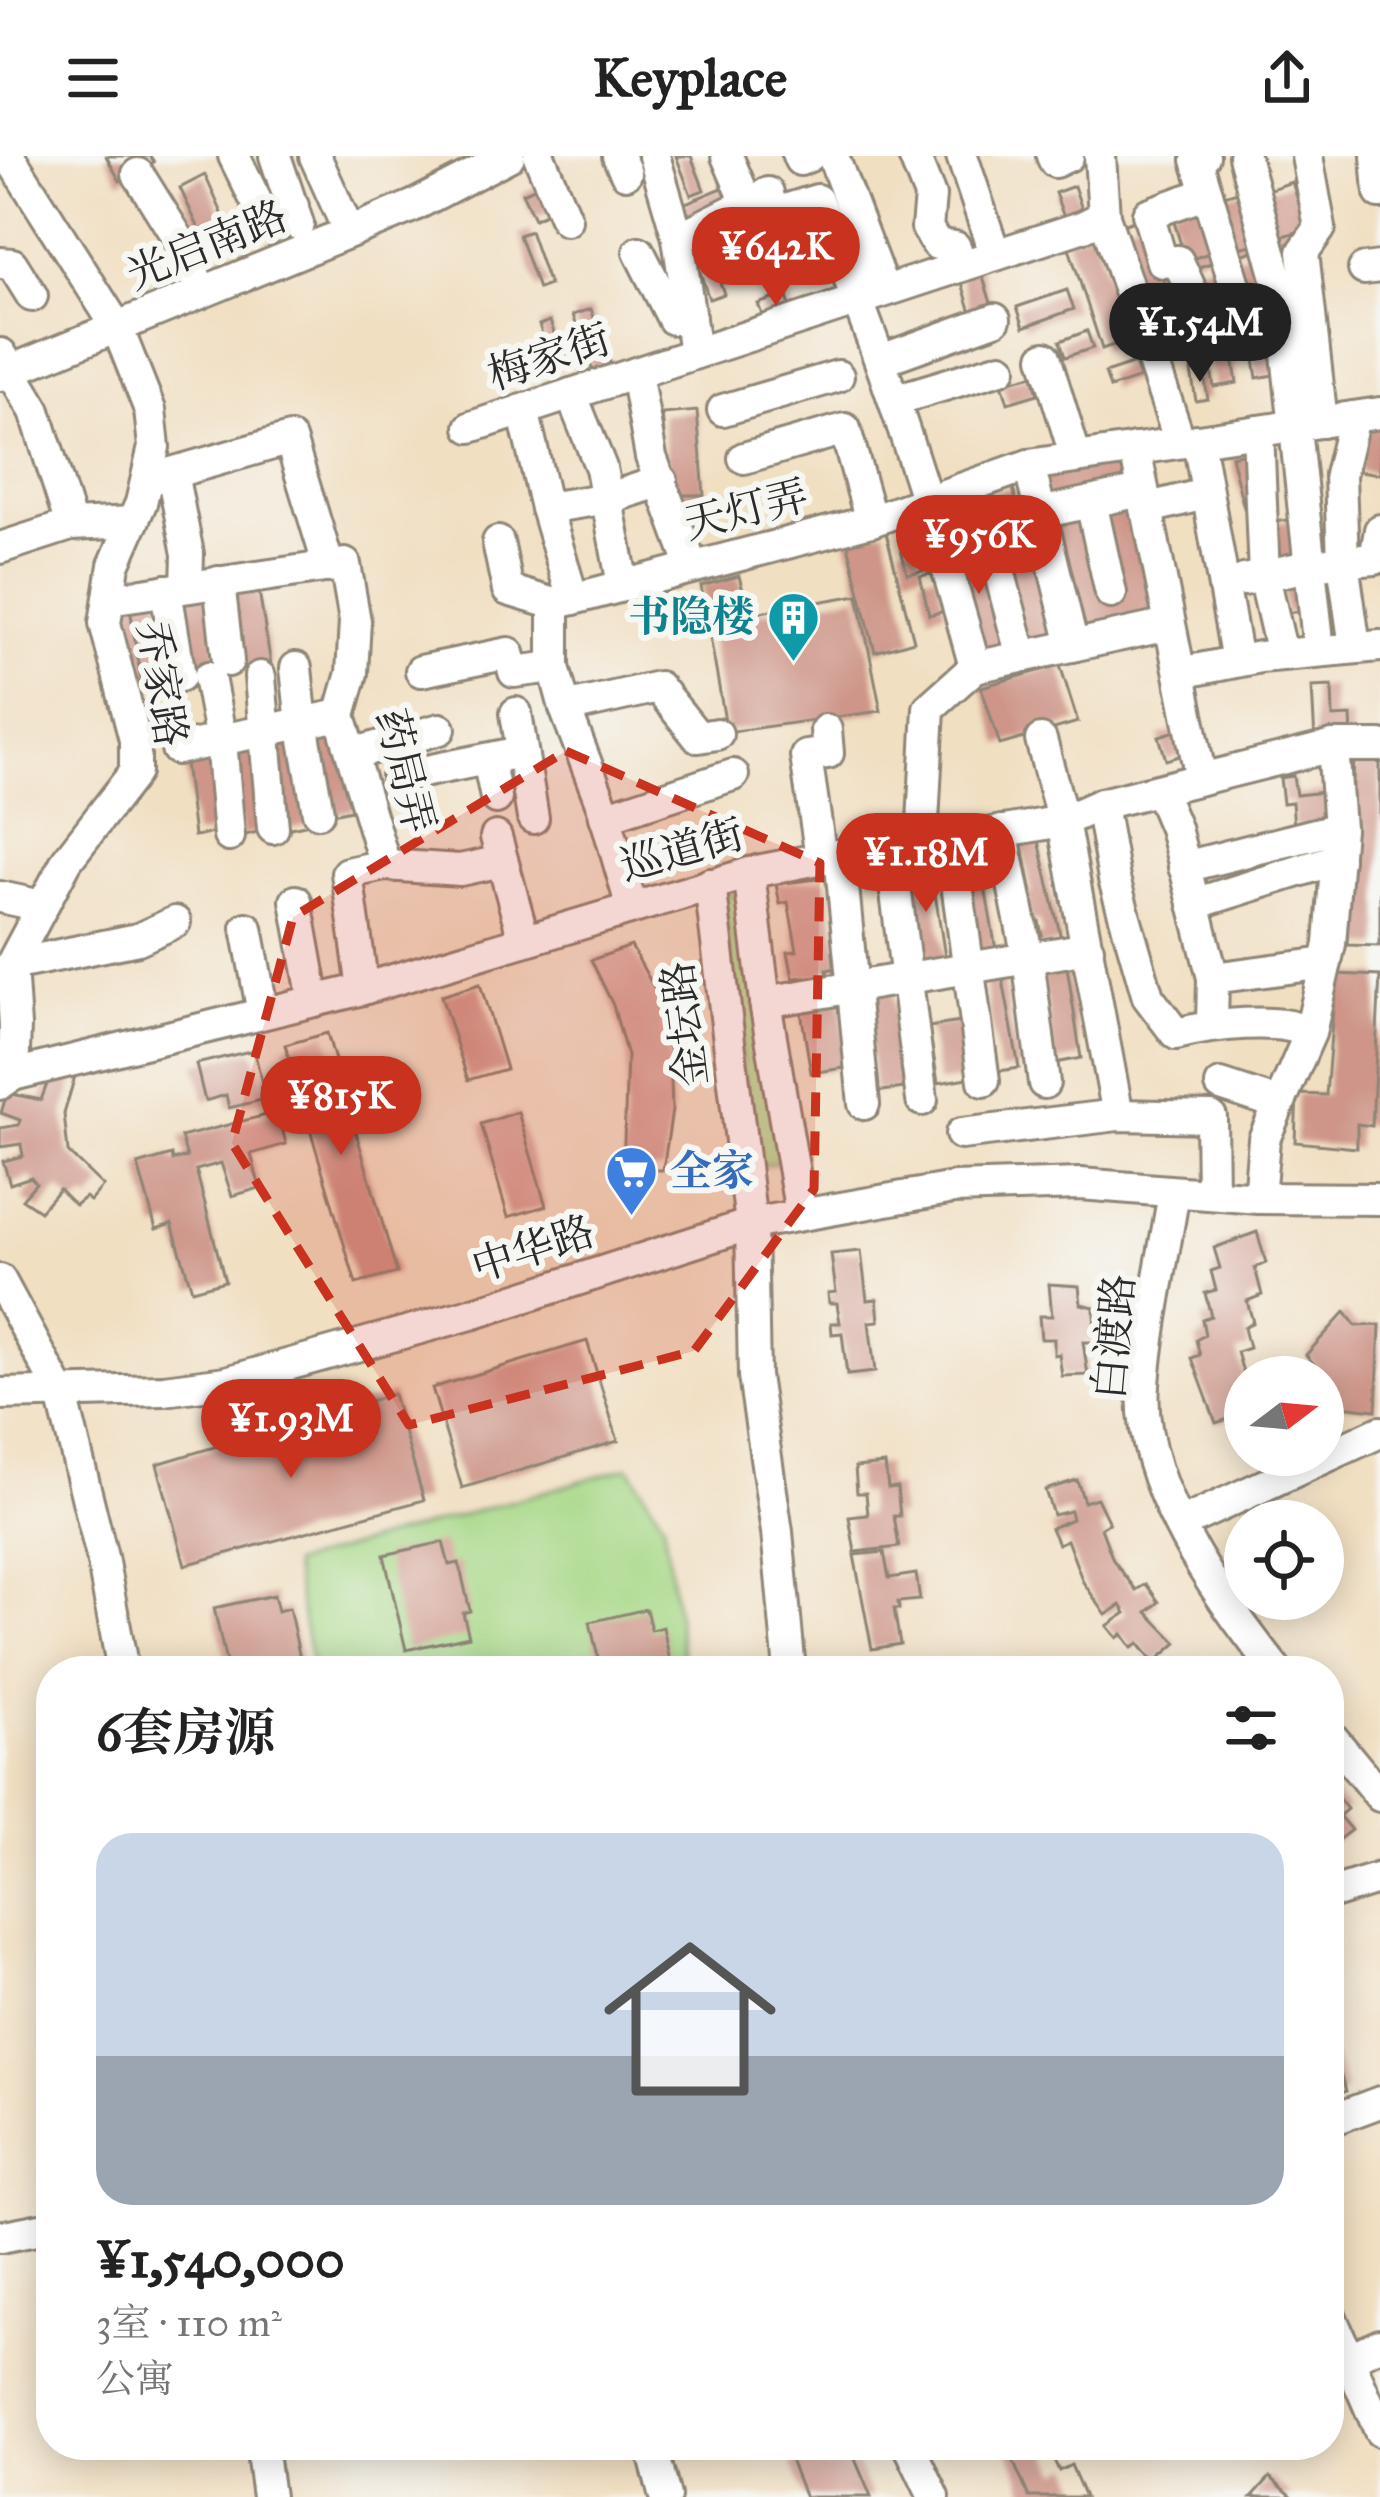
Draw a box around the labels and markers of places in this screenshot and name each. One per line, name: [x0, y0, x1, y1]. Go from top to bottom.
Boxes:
pin: ¥642K: [692, 207, 860, 309]
pin: ¥1.54M: [1102, 283, 1298, 385]
pin: ¥956K: [895, 495, 1063, 597]
building icon: 书隐楼: [765, 589, 821, 663]
place label: 书隐楼: [628, 591, 754, 643]
pin: ¥1.18M: [828, 813, 1024, 915]
pin: ¥815K: [257, 1056, 425, 1158]
supermarket icon: 全家: [603, 1143, 659, 1217]
place label: 全家: [670, 1145, 754, 1197]
pin: ¥1.93M: [193, 1379, 389, 1481]

